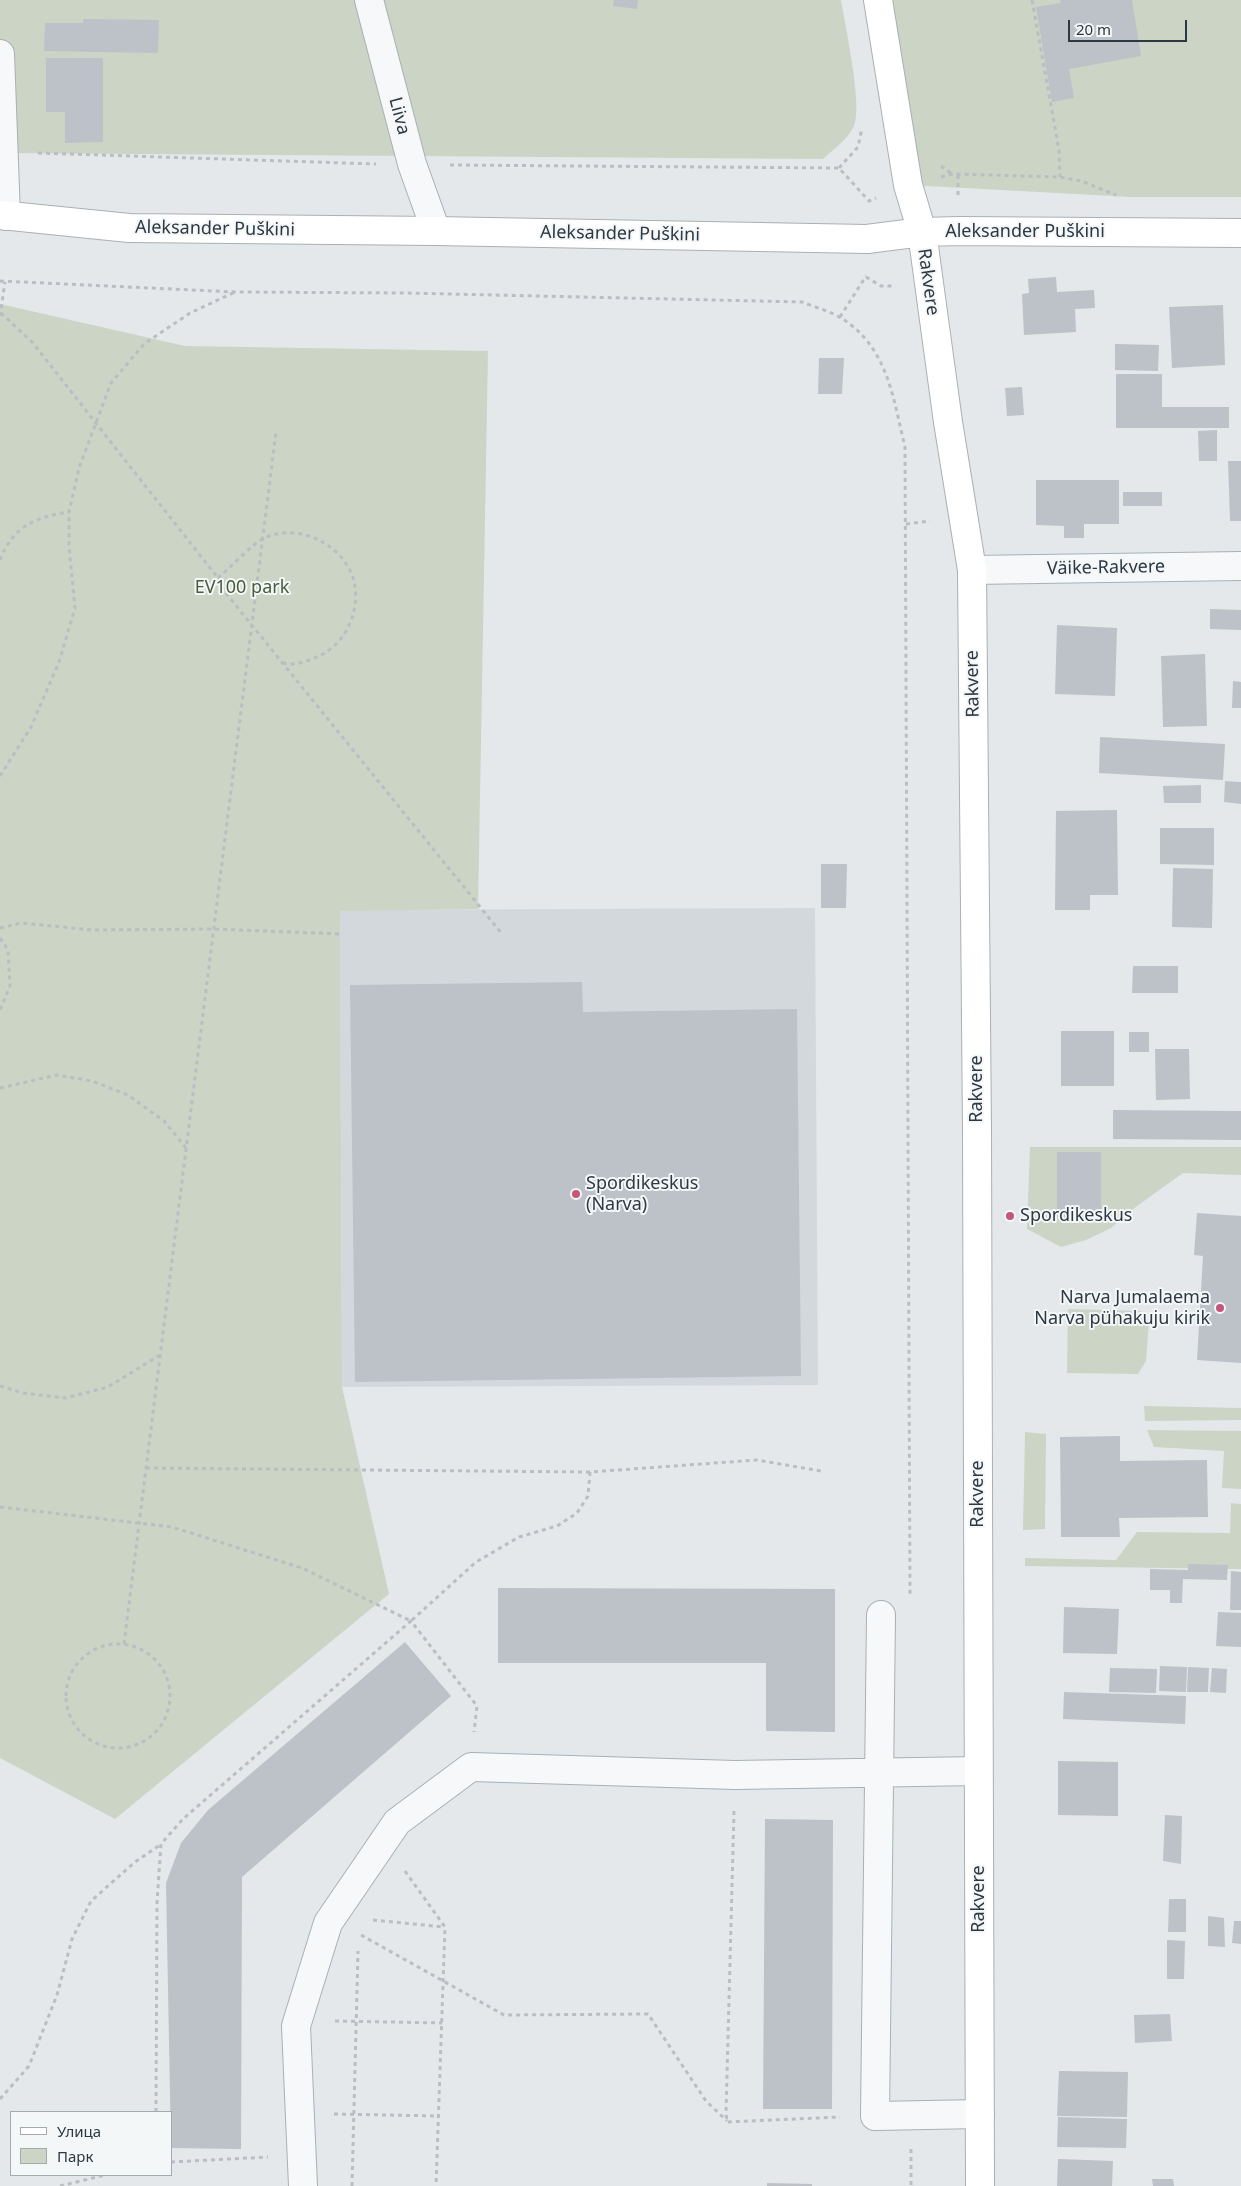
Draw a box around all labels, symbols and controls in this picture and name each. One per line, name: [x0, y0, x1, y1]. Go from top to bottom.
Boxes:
scale bar: [1071, 10, 1190, 42]
text: 20 m: [1076, 19, 1111, 39]
street label: Liiva: [384, 95, 414, 137]
street label: Aleksander Puškini: [135, 217, 295, 241]
street label: Aleksander Puškini: [945, 221, 1105, 243]
street label: Aleksander Puškini: [540, 222, 700, 246]
street label: Rakvere: [913, 247, 943, 317]
street label: Väike-Rakvere: [1047, 556, 1165, 580]
park label: EV100 park: [195, 577, 289, 599]
street label: Rakvere: [962, 650, 984, 718]
street label: Rakvere: [966, 1055, 988, 1123]
place label: Spordikeskus (Narva): [586, 1173, 698, 1216]
marker: Spordikeskus (Narva): [570, 1188, 582, 1200]
place label: Spordikeskus: [1020, 1205, 1132, 1227]
marker: Spordikeskus: [1004, 1210, 1016, 1222]
place label: Narva Jumalaema Narva pühakuju kirik: [1034, 1287, 1210, 1330]
marker: Narva Jumalaema Narva pühakuju kirik: [1214, 1302, 1226, 1314]
street label: Rakvere: [967, 1460, 989, 1528]
street label: Rakvere: [968, 1865, 990, 1933]
legend: [10, 2111, 172, 2176]
text: Улица: [57, 2121, 101, 2141]
text: Парк: [57, 2146, 93, 2166]

